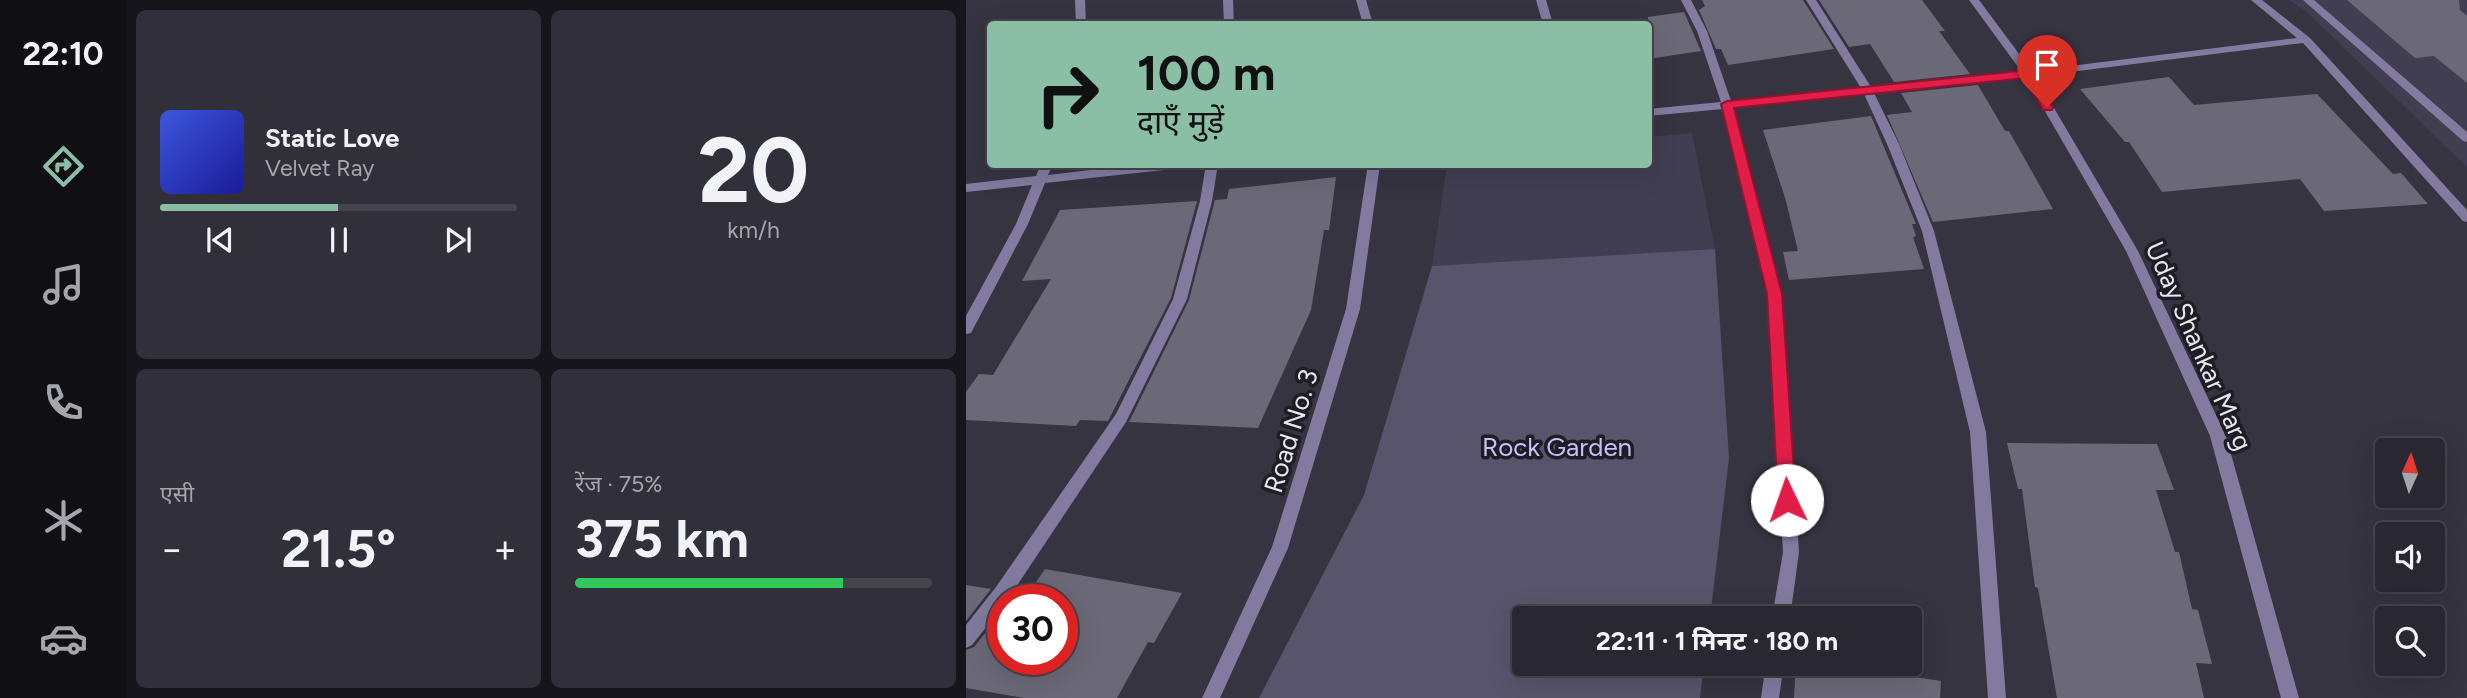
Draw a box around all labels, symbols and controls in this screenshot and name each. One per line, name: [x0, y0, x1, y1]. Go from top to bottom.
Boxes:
text: 22:10: [23, 35, 103, 73]
pin: [2017, 35, 2077, 107]
text: 100 m: [1137, 43, 1276, 102]
icon: arrive: [2028, 46, 2066, 84]
icon: right: [1022, 49, 1113, 140]
text: दाएँ मुड़ें: [1137, 103, 1224, 141]
text: 20: [698, 116, 809, 225]
text: Static Love: [265, 122, 399, 154]
icon: directions: [39, 142, 88, 191]
text: Velvet Ray: [265, 154, 374, 182]
text: km/h: [727, 216, 780, 244]
icon: previous: [201, 221, 239, 259]
icon: pause: [320, 221, 358, 259]
icon: next: [439, 221, 477, 259]
street label: Uday Shankar Marg: [2139, 237, 2259, 455]
icon: music: [39, 260, 88, 309]
street label: Road No. 3: [1257, 365, 1325, 497]
icon: phone: [39, 378, 88, 427]
park label: Rock Garden: [1482, 431, 1632, 463]
north arrow: [2375, 438, 2445, 508]
map controls: [2375, 438, 2445, 676]
position arrow: [1750, 463, 1824, 537]
text: रेंज · 75%: [575, 470, 662, 498]
text: एसी: [160, 480, 194, 508]
icon: climate: [39, 496, 88, 545]
text: 375 km: [575, 508, 749, 570]
text: 21.5°: [281, 518, 396, 580]
button: sound: [2375, 522, 2445, 592]
text: −: [160, 526, 184, 572]
text: +: [493, 526, 517, 572]
speed limit sign: 30: [987, 584, 1078, 675]
button: search: [2375, 606, 2445, 676]
icon: car: [39, 614, 88, 663]
text: 22:11 · 1 मिनट · 180 m: [1596, 625, 1838, 657]

